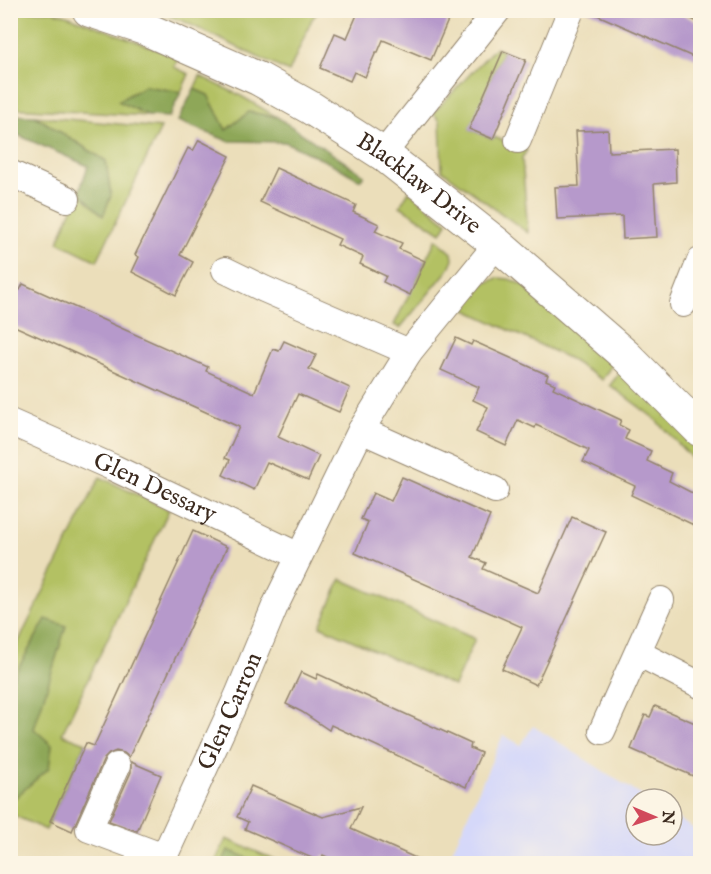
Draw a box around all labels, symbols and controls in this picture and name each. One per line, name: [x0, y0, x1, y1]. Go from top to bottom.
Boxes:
street label: Blacklaw Drive: [351, 126, 488, 241]
street label: Glen Dessary: [88, 445, 222, 530]
street label: Glen Carron: [190, 648, 270, 775]
north arrow: [624, 787, 684, 847]
text: N: [657, 809, 677, 825]

